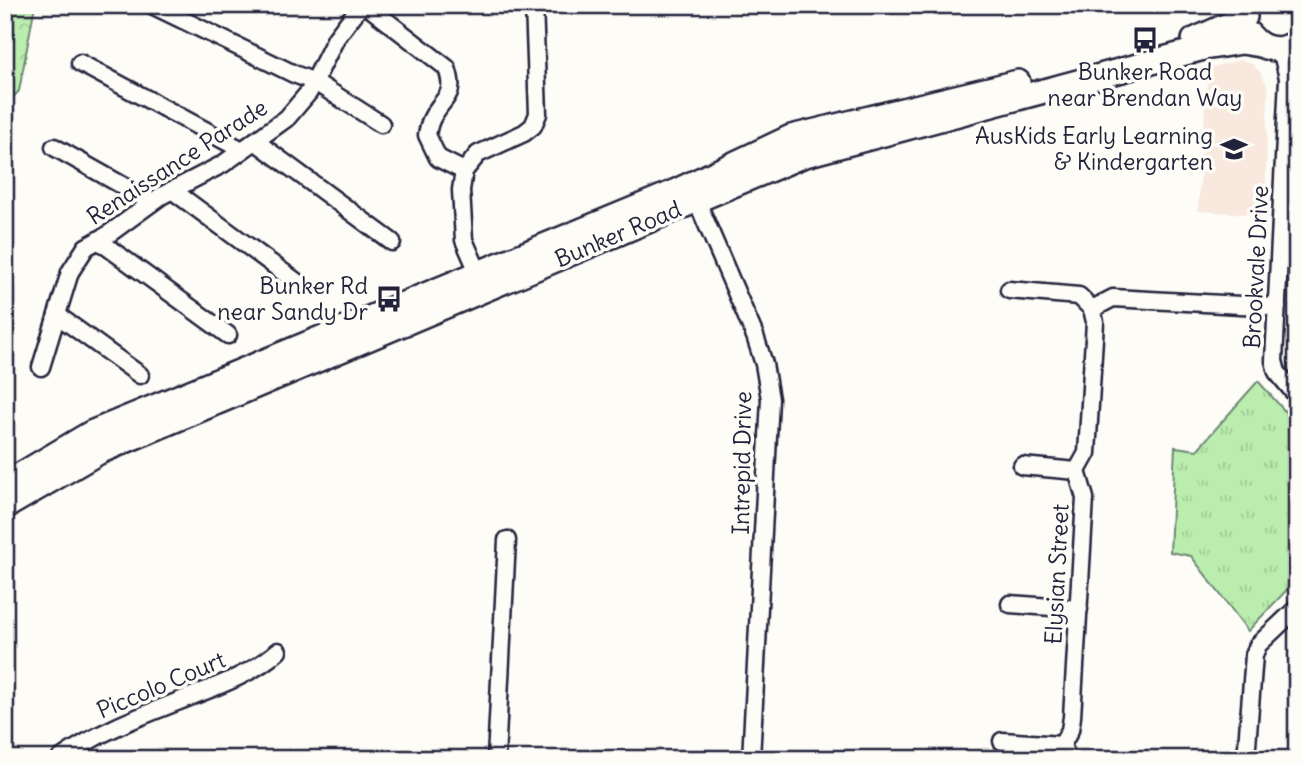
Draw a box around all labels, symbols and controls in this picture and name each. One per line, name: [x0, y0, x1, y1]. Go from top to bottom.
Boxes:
bus stop icon: Bunker Road near Brendan Way: [1130, 25, 1160, 55]
place label: Bunker Road near Brendan Way: [1048, 57, 1242, 112]
street label: Renaissance Parade: [81, 92, 272, 231]
place label: AusKids Early Learning & Kindergarten: [975, 121, 1213, 176]
school or university icon: AusKids Early Learning & Kindergarten: [1219, 134, 1249, 164]
street label: Brookvale Drive: [1237, 185, 1274, 349]
street label: Bunker Road: [550, 194, 685, 273]
place label: Bunker Rd near Sandy Dr: [217, 271, 369, 326]
bus stop icon: Bunker Rd near Sandy Dr: [374, 284, 404, 314]
street label: Intrepid Drive: [726, 391, 757, 535]
street label: Elysian Street: [1038, 503, 1075, 645]
street label: Piccolo Court: [92, 644, 230, 725]

